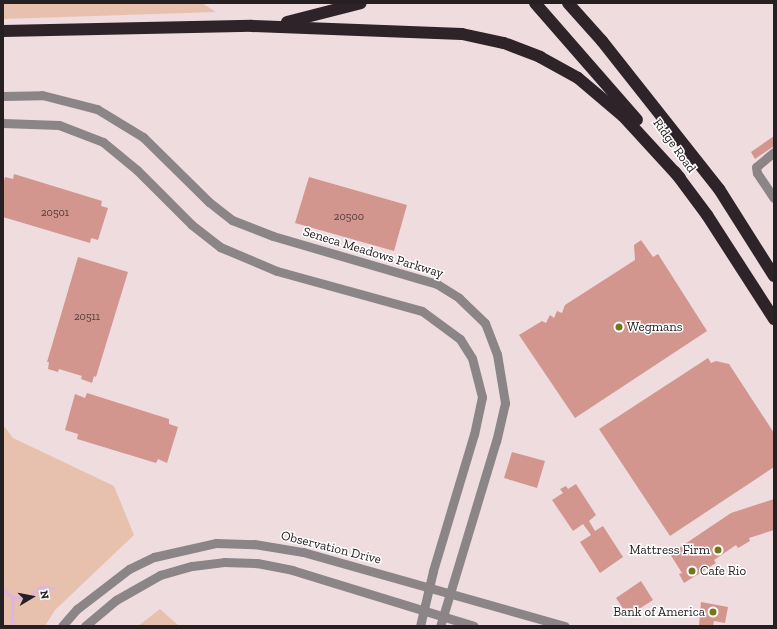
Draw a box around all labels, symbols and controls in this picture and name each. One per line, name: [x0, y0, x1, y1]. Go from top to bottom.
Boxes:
street label: Ridge Road: [649, 116, 699, 176]
house number: 20501: [41, 206, 69, 220]
house number: 20500: [334, 210, 364, 224]
street label: Seneca Meadows Parkway: [301, 224, 445, 282]
house number: 20511: [74, 310, 100, 324]
place label: Wegmans: [627, 319, 682, 335]
marker: Wegmans: [614, 322, 624, 332]
street label: Observation Drive: [279, 528, 383, 568]
place label: Mattress Firm: [629, 542, 710, 558]
marker: Mattress Firm: [713, 545, 723, 555]
place label: Cafe Rio: [700, 563, 746, 579]
marker: Cafe Rio: [687, 566, 697, 576]
north arrow: [12, 577, 52, 617]
text: N: [37, 590, 51, 600]
place label: Bank of America: [613, 604, 705, 620]
marker: Bank of America: [708, 607, 718, 617]

